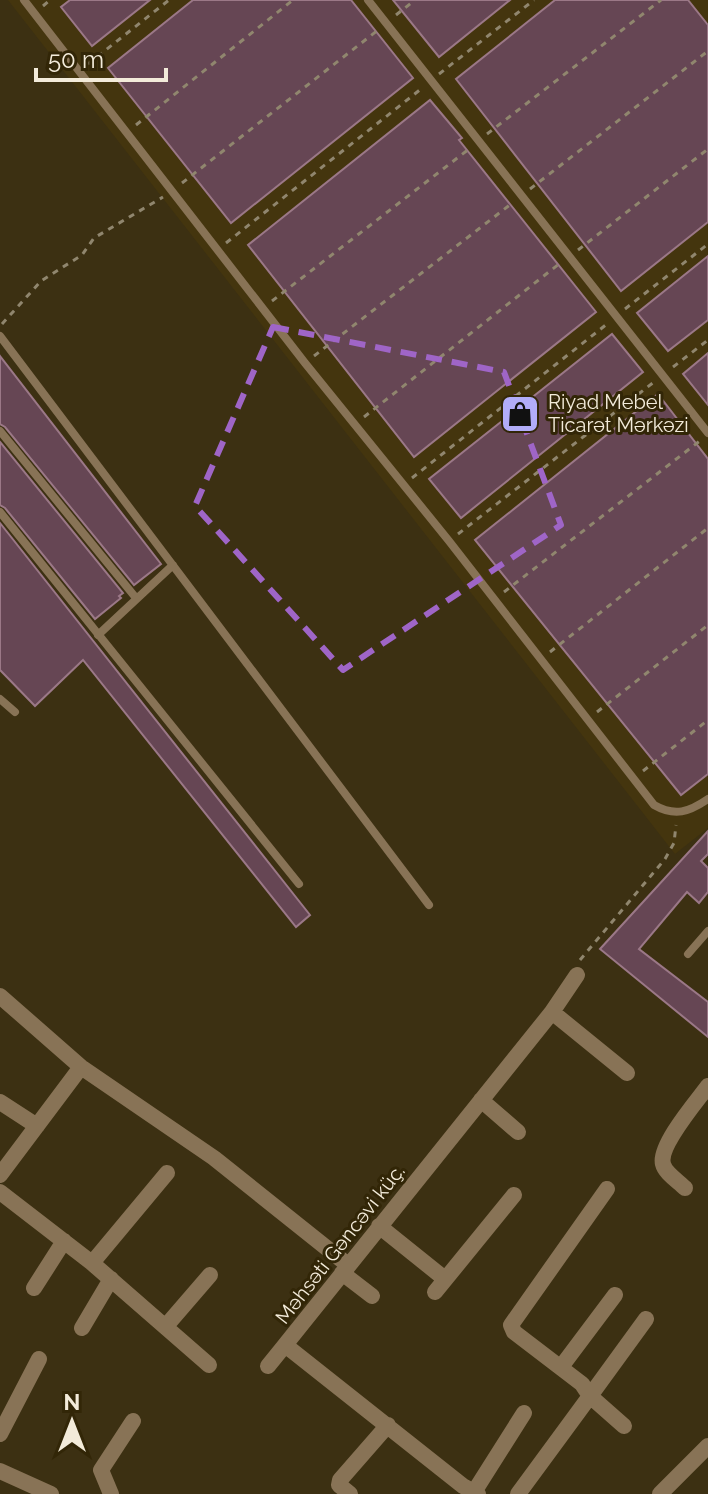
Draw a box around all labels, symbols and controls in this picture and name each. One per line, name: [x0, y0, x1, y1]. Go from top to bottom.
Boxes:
scale bar: [36, 32, 166, 82]
text: 50 m: [48, 45, 104, 74]
place label: Riyad Mebel Ticarət Mərkəzi: [548, 390, 689, 437]
shop icon: Riyad Mebel Ticarət Mərkəzi: [499, 393, 541, 435]
street label: Məhsəti Gəncəvi küç.: [270, 1160, 410, 1328]
north arrow: [32, 1382, 112, 1462]
text: N: [64, 1389, 80, 1415]

